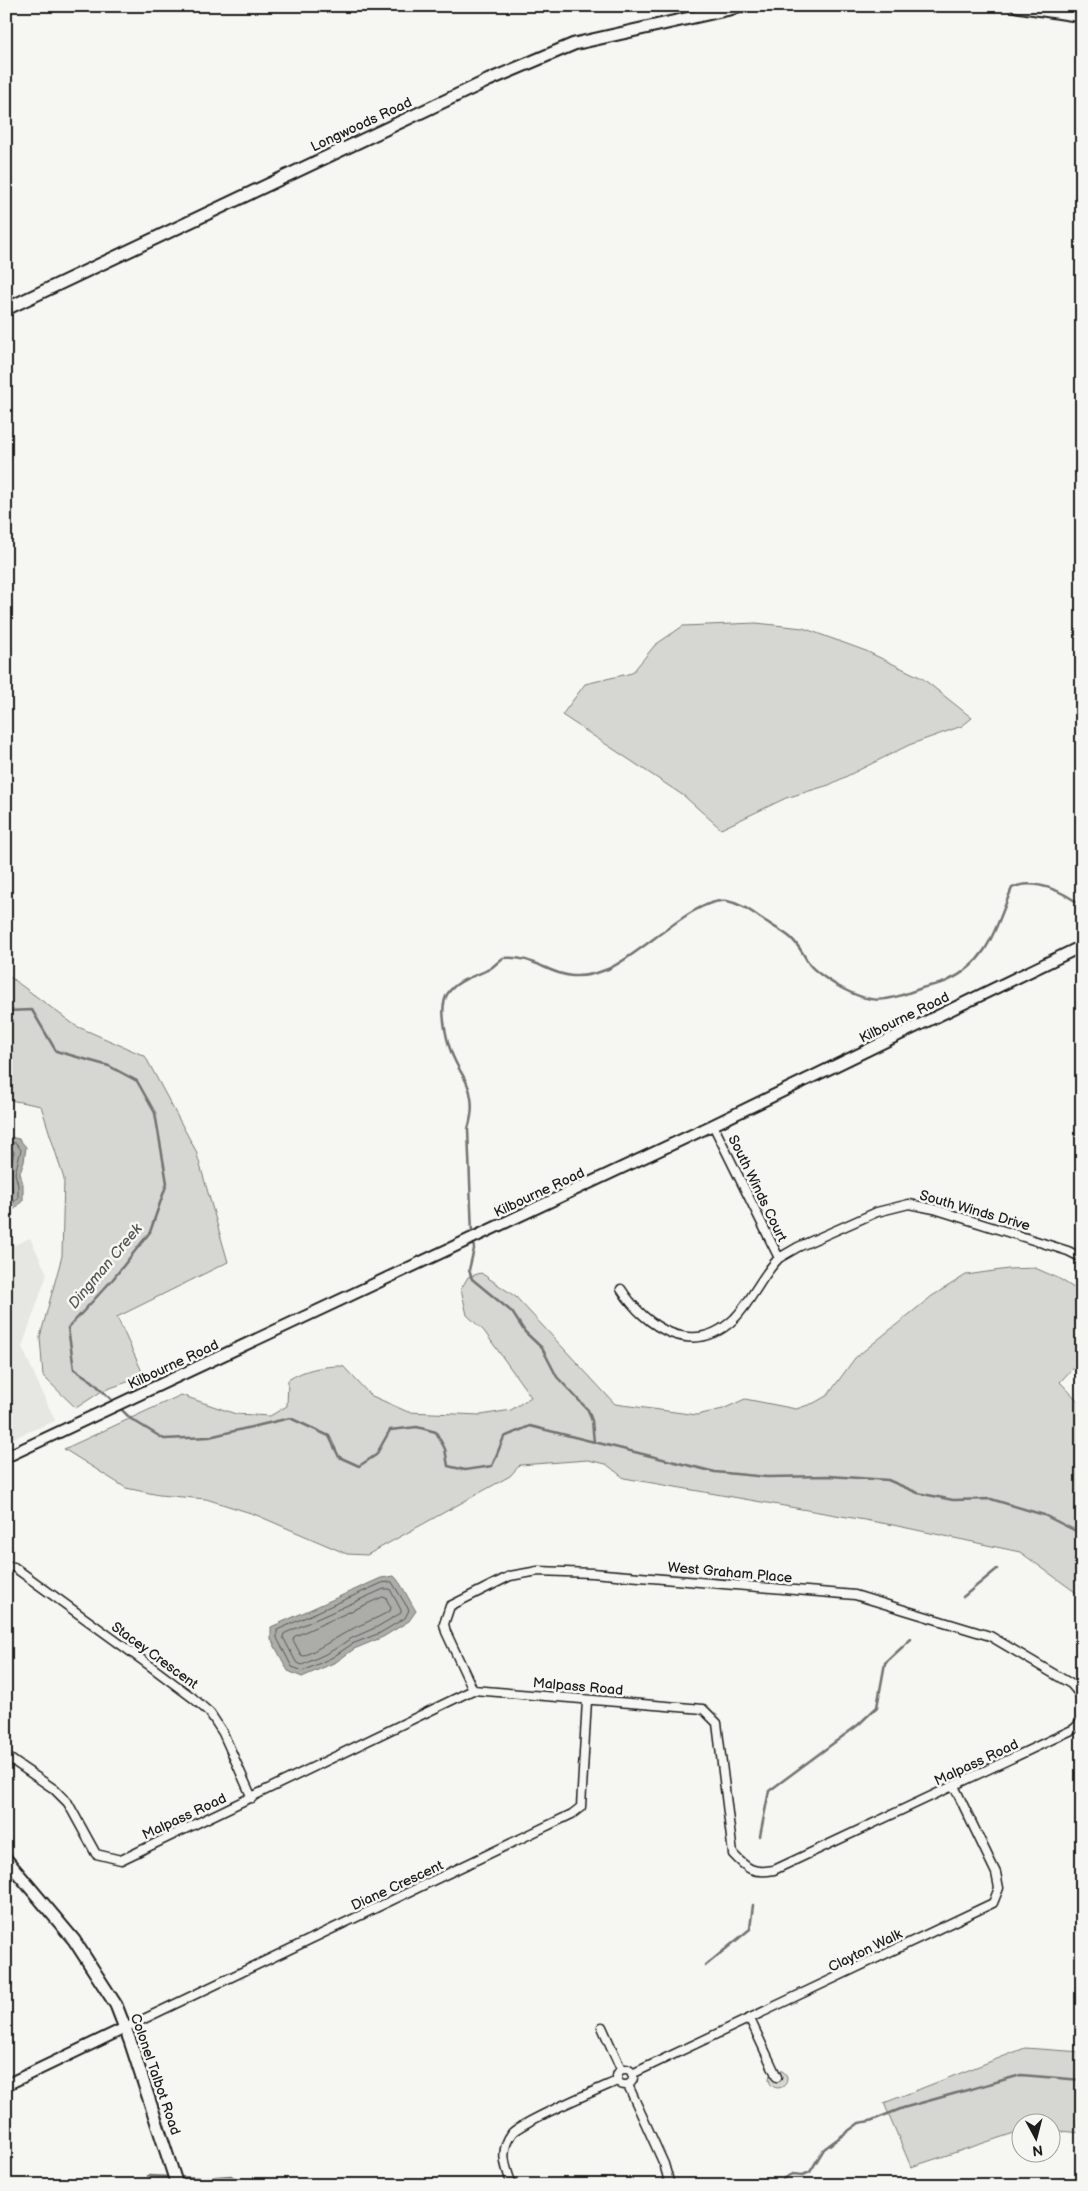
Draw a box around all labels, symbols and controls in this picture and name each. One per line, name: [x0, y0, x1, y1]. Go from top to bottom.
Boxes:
street label: Longwoods Road: [308, 94, 414, 155]
street label: Kilbourne Road: [857, 988, 952, 1047]
street label: South Winds Court: [724, 1132, 791, 1245]
street label: Kilbourne Road: [491, 1164, 587, 1221]
street label: South Winds Drive: [918, 1187, 1032, 1234]
water label: Dingman Creek: [64, 1219, 147, 1313]
street label: Kilbourne Road: [125, 1336, 221, 1393]
street label: West Graham Place: [667, 1559, 793, 1586]
street label: Stacey Crescent: [108, 1618, 202, 1693]
street label: Malpass Road: [532, 1674, 624, 1699]
street label: Malpass Road: [932, 1736, 1021, 1789]
street label: Malpass Road: [140, 1790, 229, 1843]
street label: Diane Crescent: [349, 1856, 446, 1914]
street label: Clayton Walk: [826, 1925, 905, 1976]
street label: Colonel Talbot Road: [127, 2011, 184, 2137]
north arrow: [1010, 2114, 1060, 2164]
text: N: [1031, 2141, 1044, 2159]

